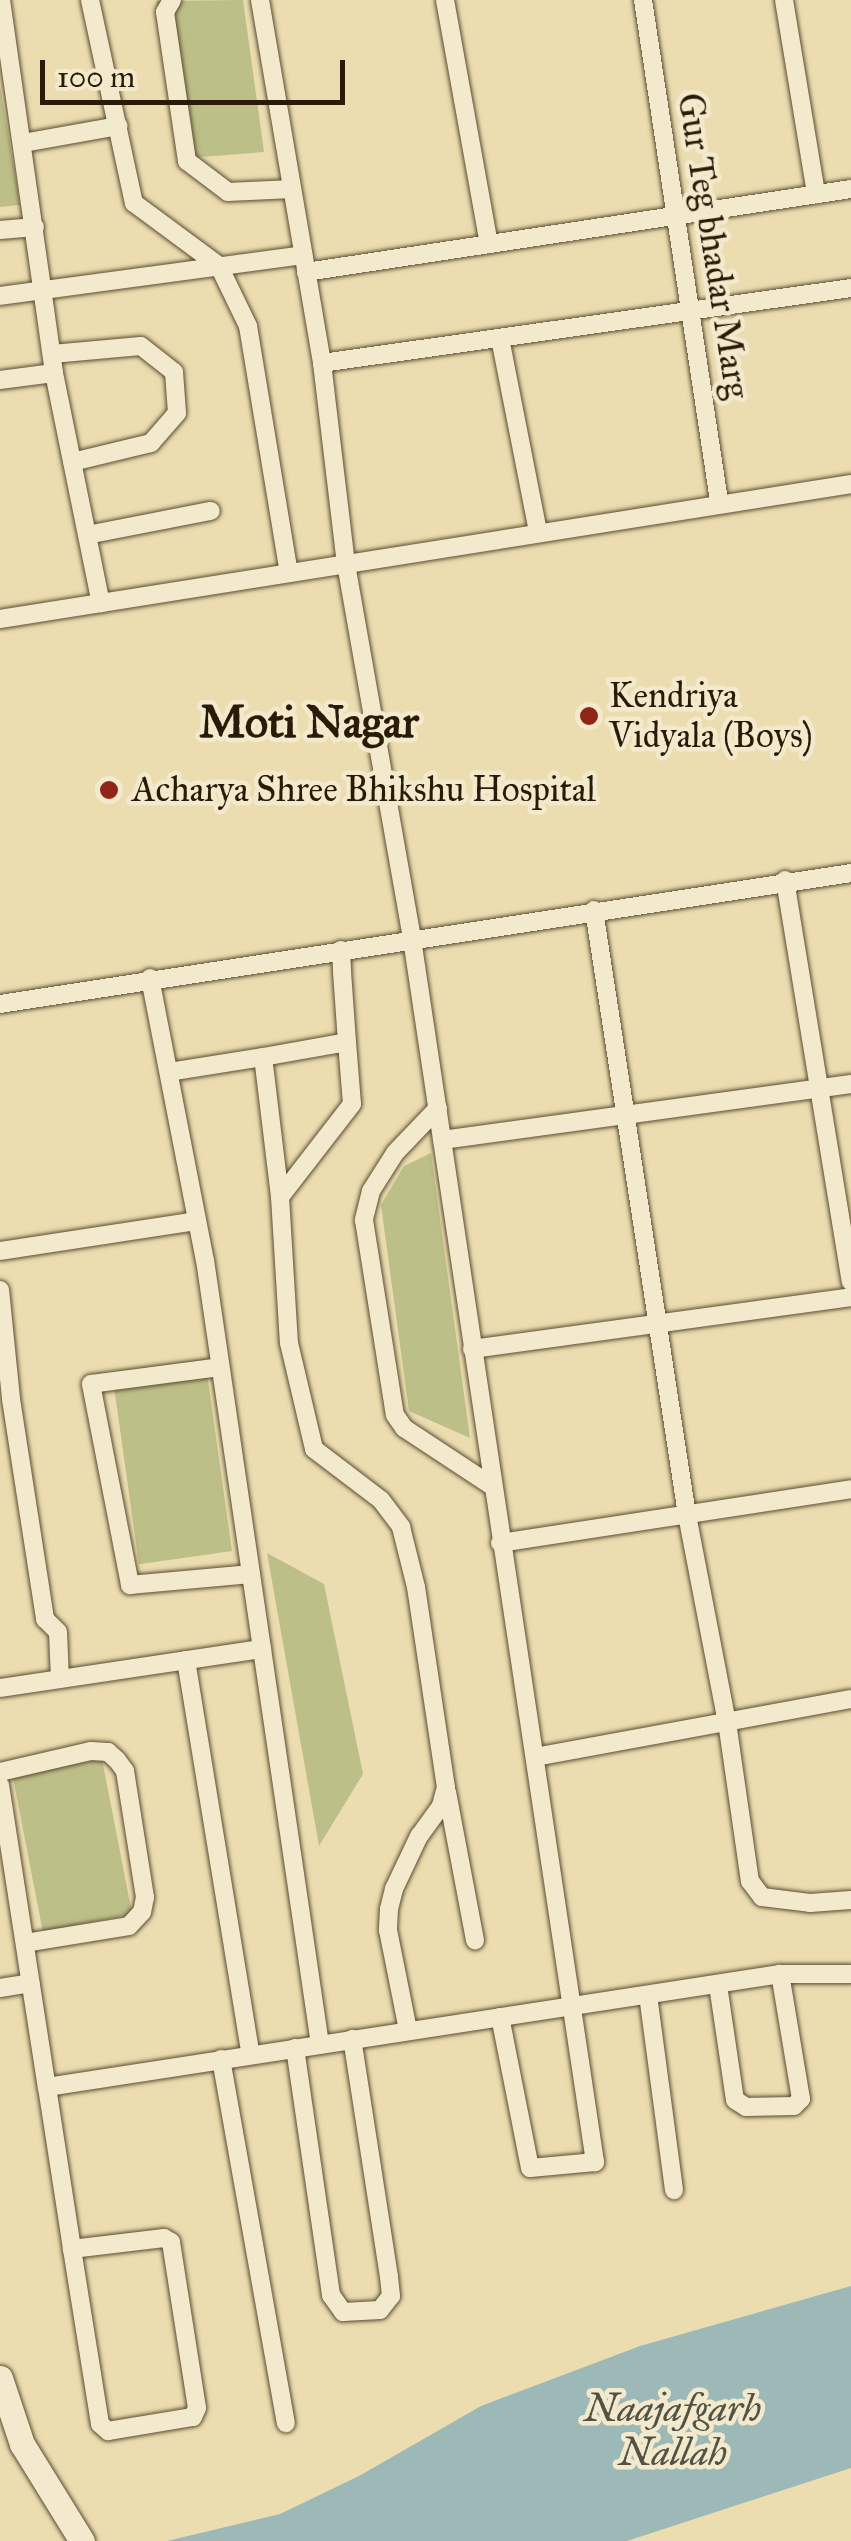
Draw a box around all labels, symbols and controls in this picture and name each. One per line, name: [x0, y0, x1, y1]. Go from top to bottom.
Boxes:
scale bar: [45, 40, 350, 102]
text: 100 m: [57, 59, 135, 95]
street label: Gur Teg bhadar Marg: [668, 90, 758, 402]
place label: Kendriya Vidyala (Boys): [609, 675, 813, 757]
district label: Moti Nagar: [199, 695, 419, 749]
marker: Kendriya Vidyala (Boys): [578, 705, 600, 727]
place label: Acharya Shree Bhikshu Hospital: [132, 769, 596, 811]
marker: Acharya Shree Bhikshu Hospital: [96, 777, 122, 803]
water label: Naajafgarh Nallah: [585, 2386, 761, 2476]

